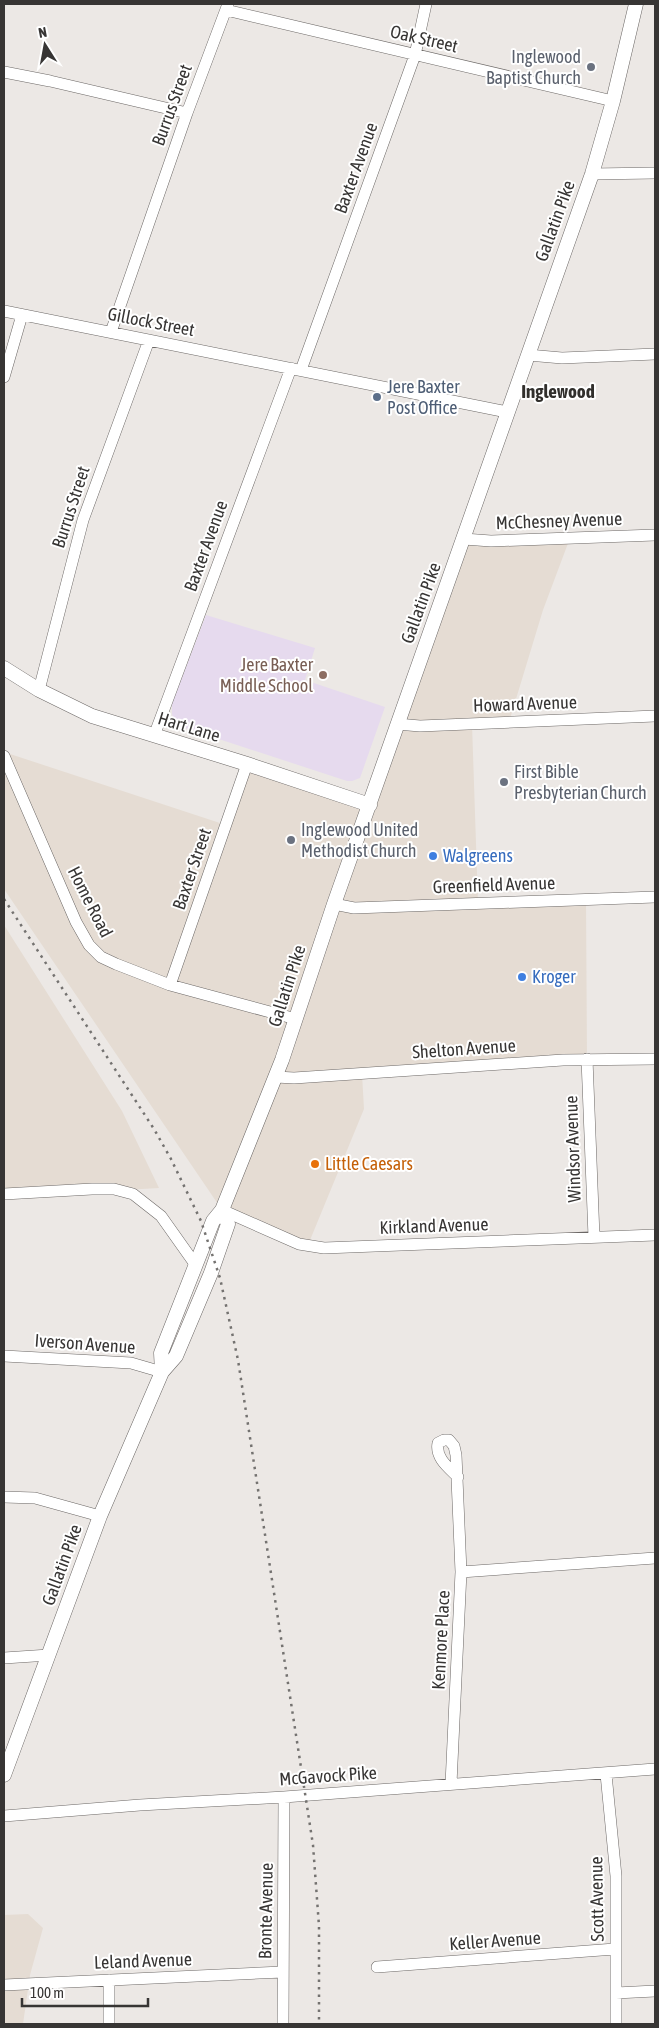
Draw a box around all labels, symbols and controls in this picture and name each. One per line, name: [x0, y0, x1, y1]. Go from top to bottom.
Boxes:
north arrow: [20, 20, 70, 70]
street label: Oak Street: [388, 21, 460, 56]
text: N: [37, 24, 48, 41]
place label: Inglewood Baptist Church: [486, 46, 581, 88]
street label: Burrus Street: [147, 61, 196, 148]
marker: Inglewood Baptist Church: [585, 61, 597, 73]
street label: Baxter Avenue: [329, 120, 382, 216]
street label: Gallatin Pike: [530, 177, 579, 264]
street label: Gillock Street: [106, 303, 196, 340]
place label: Jere Baxter Post Office: [387, 376, 460, 418]
district label: Inglewood: [521, 380, 595, 402]
marker: Jere Baxter Post Office: [371, 391, 383, 403]
street label: Burrus Street: [47, 463, 94, 550]
street label: Baxter Avenue: [179, 498, 232, 594]
street label: McChesney Avenue: [495, 508, 623, 533]
street label: Gallatin Pike: [396, 559, 445, 646]
place label: Jere Baxter Middle School: [220, 654, 314, 696]
marker: Jere Baxter Middle School: [317, 669, 329, 681]
street label: Howard Avenue: [473, 691, 577, 716]
street label: Hart Lane: [156, 707, 223, 746]
place label: First Bible Presbyterian Church: [514, 761, 647, 803]
marker: First Bible Presbyterian Church: [498, 776, 510, 788]
place label: Inglewood United Methodist Church: [301, 819, 418, 861]
street label: Baxter Street: [168, 825, 215, 912]
marker: Inglewood United Methodist Church: [285, 834, 297, 846]
place label: Walgreens: [443, 845, 513, 866]
marker: Walgreens: [427, 850, 439, 862]
street label: Home Road: [64, 863, 117, 941]
street label: Greenfield Avenue: [432, 872, 556, 897]
street label: Gallatin Pike: [263, 942, 310, 1029]
place label: Kroger: [532, 966, 576, 987]
marker: Kroger: [516, 971, 528, 983]
street label: Shelton Avenue: [411, 1034, 516, 1063]
street label: Windsor Avenue: [560, 1095, 585, 1203]
place label: Little Caesars: [325, 1153, 413, 1174]
marker: Little Caesars: [309, 1158, 321, 1170]
street label: Kirkland Avenue: [379, 1213, 489, 1238]
street label: Iverson Avenue: [34, 1329, 136, 1358]
street label: Gallatin Pike: [37, 1521, 86, 1608]
street label: Kenmore Place: [427, 1590, 454, 1690]
street label: McGavock Pike: [278, 1762, 377, 1789]
street label: Scott Avenue: [585, 1856, 608, 1942]
street label: Bronte Avenue: [254, 1863, 277, 1959]
street label: Keller Avenue: [448, 1927, 541, 1954]
street label: Leland Avenue: [94, 1948, 192, 1973]
scale bar: [22, 1976, 149, 2008]
text: 100 m: [30, 1984, 64, 2001]

